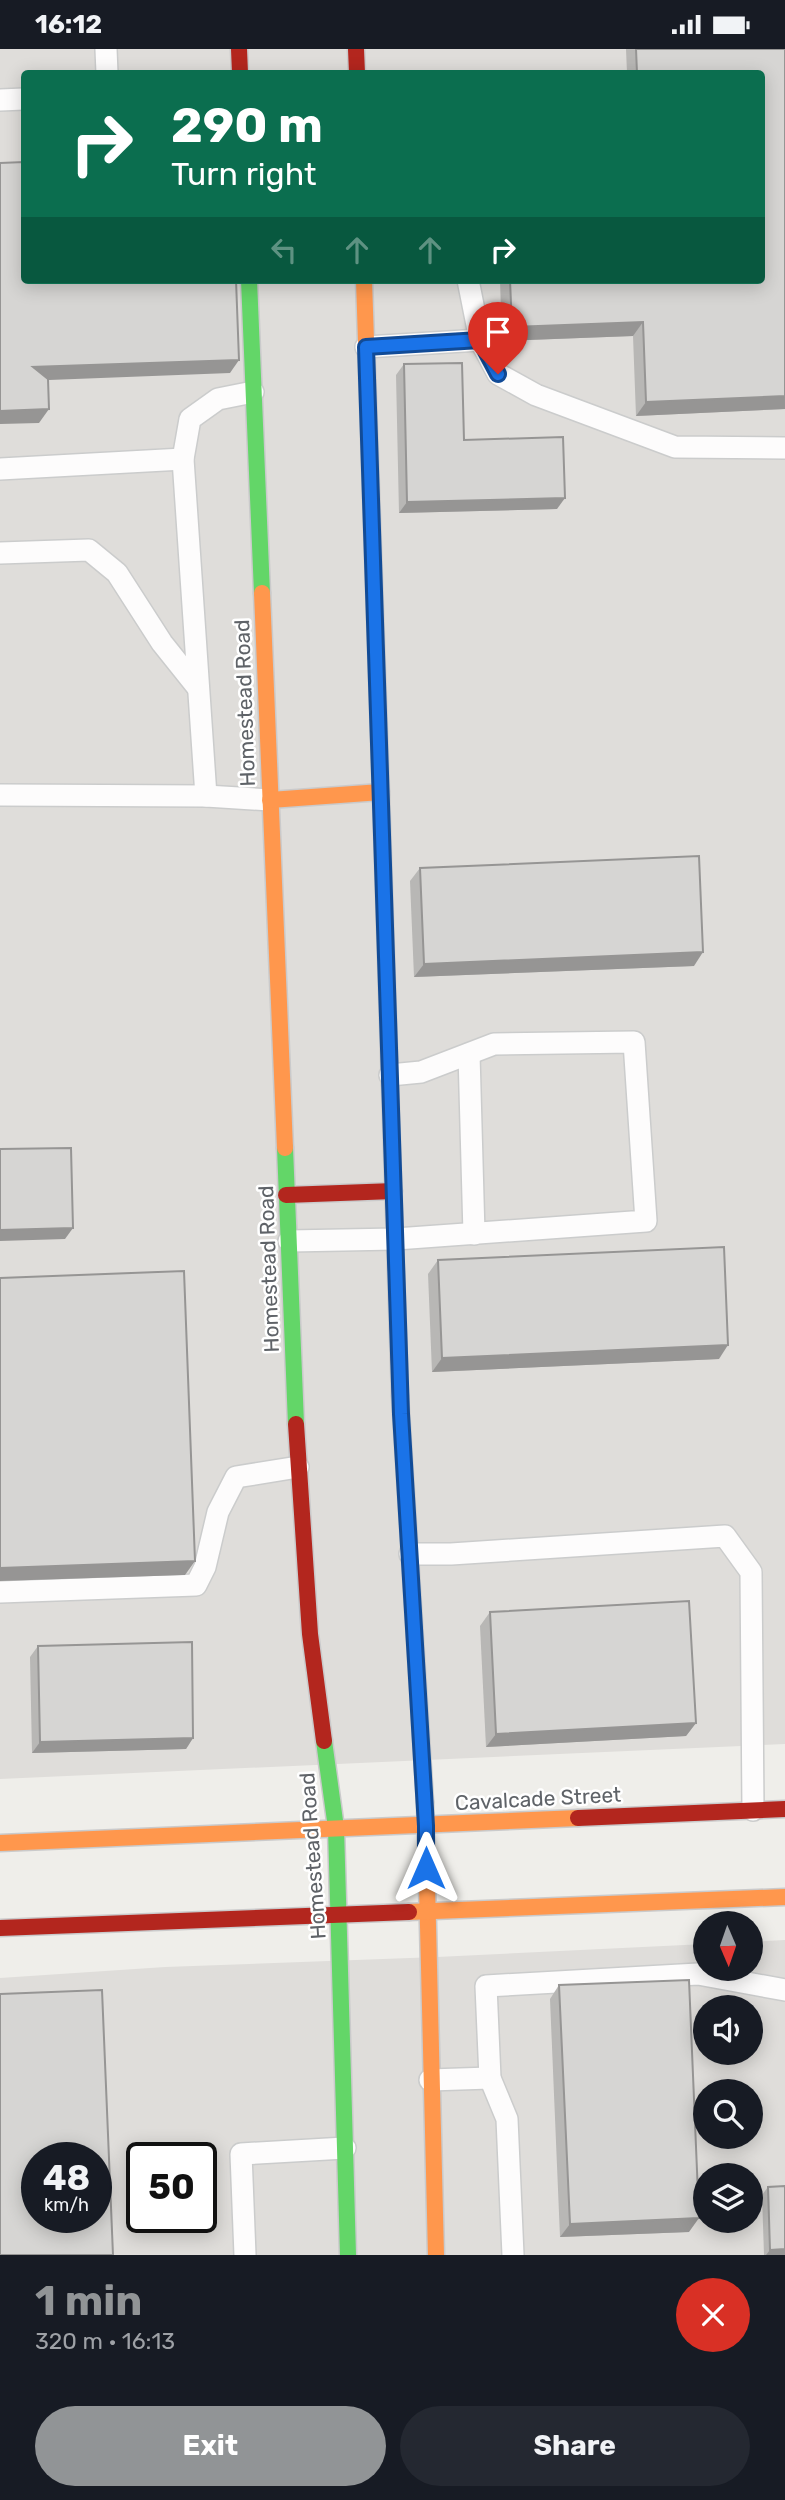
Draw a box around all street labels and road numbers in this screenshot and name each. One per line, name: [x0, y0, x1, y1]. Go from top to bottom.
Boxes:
street label: Homestead Road: [229, 619, 260, 787]
street label: Homestead Road: [253, 1185, 284, 1353]
street label: Homestead Road: [294, 1772, 331, 1940]
street label: Cavalcade Street: [454, 1782, 622, 1815]

